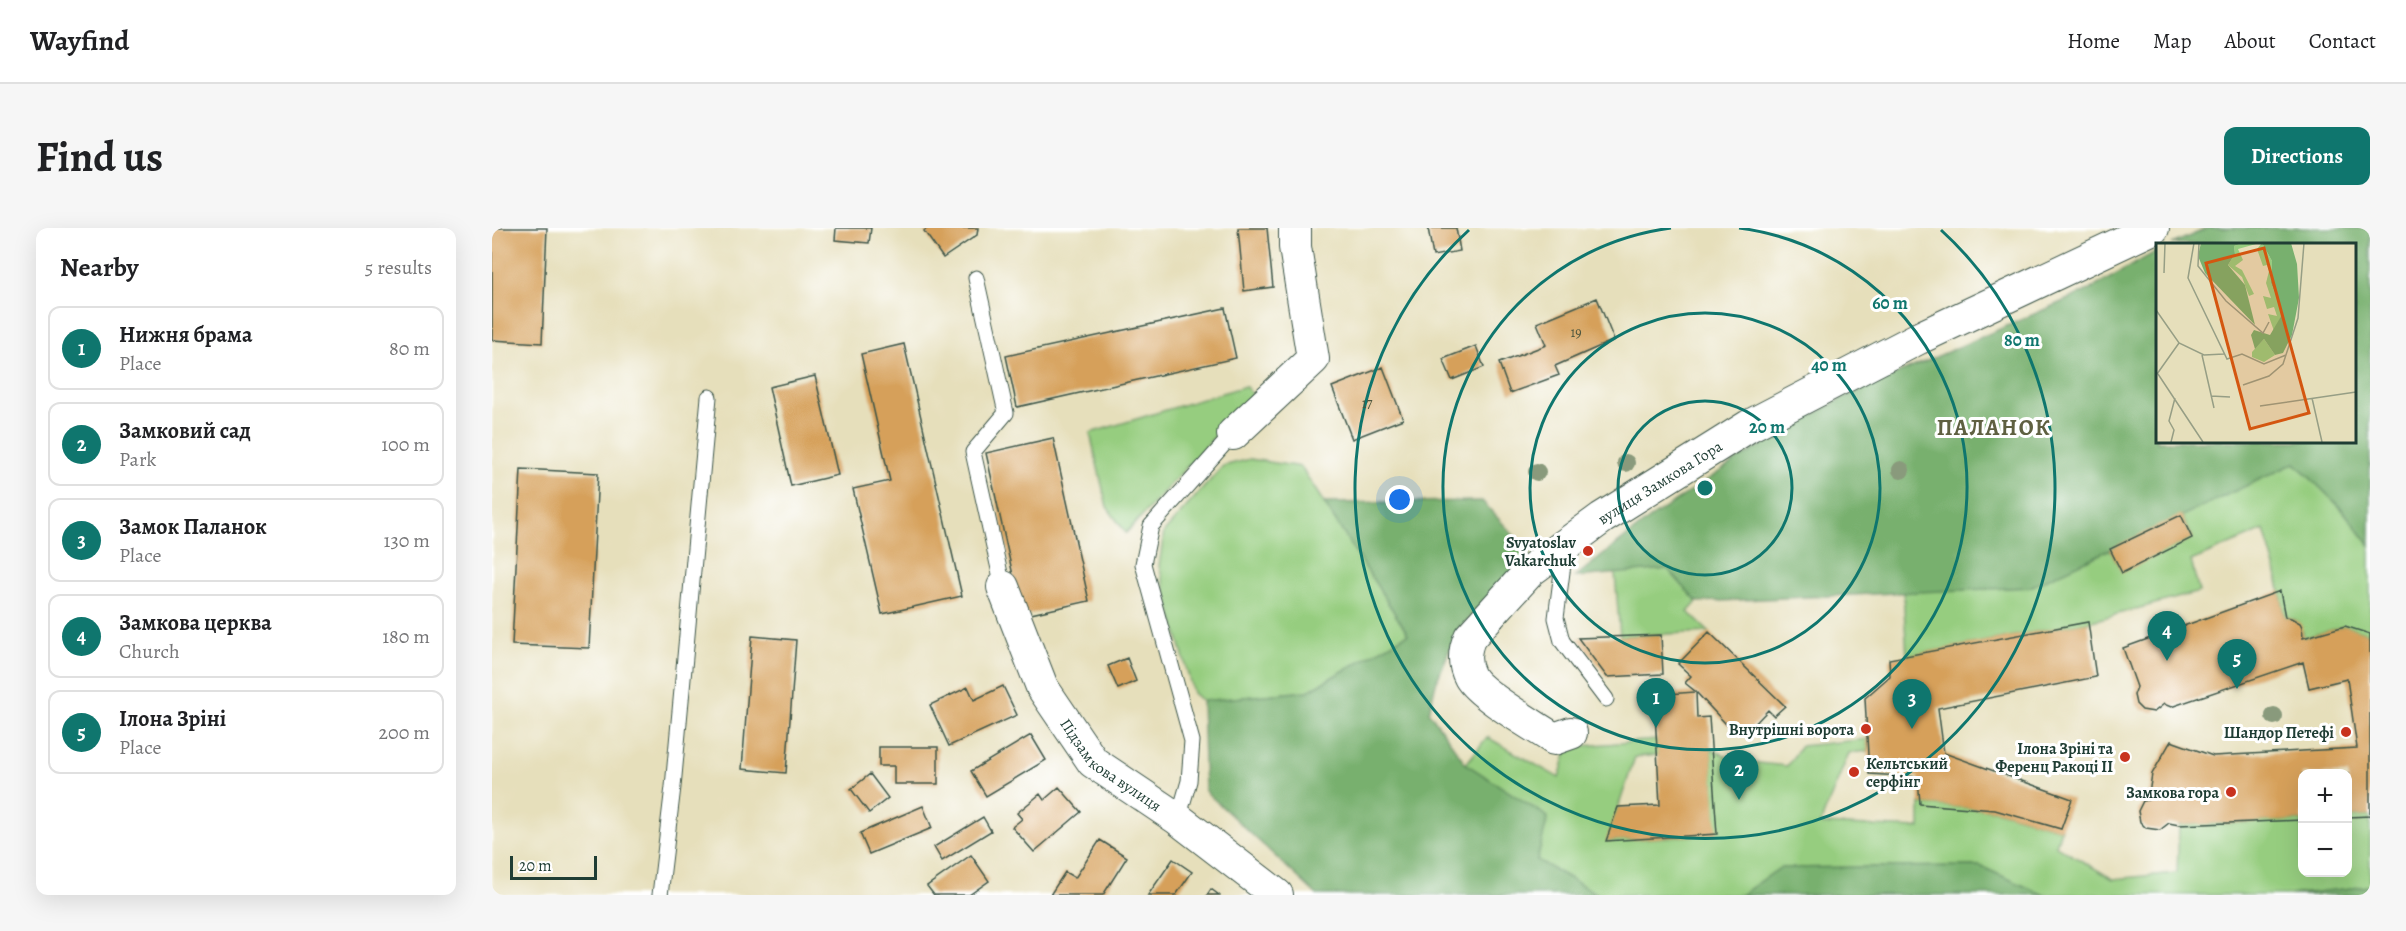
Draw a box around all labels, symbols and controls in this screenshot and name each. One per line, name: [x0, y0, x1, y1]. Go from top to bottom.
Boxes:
text: Wayfind: [30, 22, 129, 60]
text: Home: [2067, 27, 2120, 55]
text: Map: [2153, 27, 2191, 55]
text: About: [2224, 27, 2276, 55]
text: Contact: [2309, 27, 2376, 55]
button: Directions: [2224, 127, 2370, 185]
text: Find us: [36, 128, 163, 185]
inset map: [2156, 243, 2355, 442]
text: Nearby: [60, 250, 139, 285]
text: 5 results: [365, 254, 432, 281]
text: 60 m: [1872, 291, 1908, 315]
text: Нижня брама: [119, 320, 252, 350]
house number: 19: [1570, 323, 1582, 342]
text: 80 m: [2004, 328, 2040, 352]
text: 1: [78, 335, 85, 362]
text: 80 m: [389, 335, 430, 362]
text: Place: [119, 350, 161, 377]
text: 40 m: [1811, 353, 1847, 377]
house number: 17: [1362, 394, 1372, 413]
district label: ПАЛАНОК: [1937, 413, 2051, 443]
text: 20 m: [1749, 415, 1785, 439]
text: Замковий сад: [119, 416, 251, 446]
text: 2: [77, 431, 86, 458]
text: 100 m: [381, 431, 430, 458]
street label: вулиця Замкова Гора: [1593, 435, 1727, 530]
text: Park: [119, 446, 157, 473]
centre of rings: [1695, 478, 1715, 498]
your location: [1385, 485, 1414, 514]
text: Замок Паланок: [119, 512, 267, 542]
text: 3: [77, 527, 86, 554]
text: 130 m: [384, 527, 430, 554]
place label: Svyatoslav Vakarchuk: [1504, 532, 1577, 572]
text: Place: [119, 542, 161, 569]
marker: Svyatoslav Vakarchuk: [1581, 544, 1595, 558]
text: Замкова церква: [119, 608, 272, 638]
pin: 4: [2148, 612, 2186, 661]
text: 4: [77, 623, 86, 650]
text: 180 m: [382, 623, 430, 650]
text: Church: [119, 638, 180, 665]
pin: 5: [2218, 640, 2256, 689]
pin: 1: [1636, 678, 1676, 728]
pin: 3: [1892, 680, 1932, 729]
text: Ілона Зріні: [119, 704, 226, 734]
street label: Підзамкова вулиця: [1054, 714, 1166, 817]
text: 5: [77, 719, 86, 746]
text: 200 m: [379, 719, 430, 746]
place label: Внутрішні ворота: [1729, 719, 1854, 741]
marker: Внутрішні ворота: [1859, 722, 1873, 736]
place label: Шандор Петефі: [2224, 722, 2334, 744]
marker: Шандор Петефі: [2339, 725, 2353, 739]
text: Place: [119, 734, 161, 761]
place label: Ілона Зріні та Ференц Ракоці II: [1995, 738, 2113, 778]
pin: 2: [1720, 750, 1758, 800]
marker: Ілона Зріні та Ференц Ракоці II: [2118, 750, 2132, 764]
place label: Кельтський серфінг: [1866, 753, 1948, 793]
marker: Кельтський серфінг: [1847, 765, 1861, 779]
map controls: [2298, 769, 2352, 877]
button: +: [2298, 769, 2352, 823]
place label: Замкова гора: [2126, 782, 2219, 804]
marker: Замкова гора: [2224, 785, 2238, 799]
button: −: [2298, 823, 2352, 877]
scale bar: [510, 853, 597, 880]
text: 20 m: [519, 855, 552, 877]

